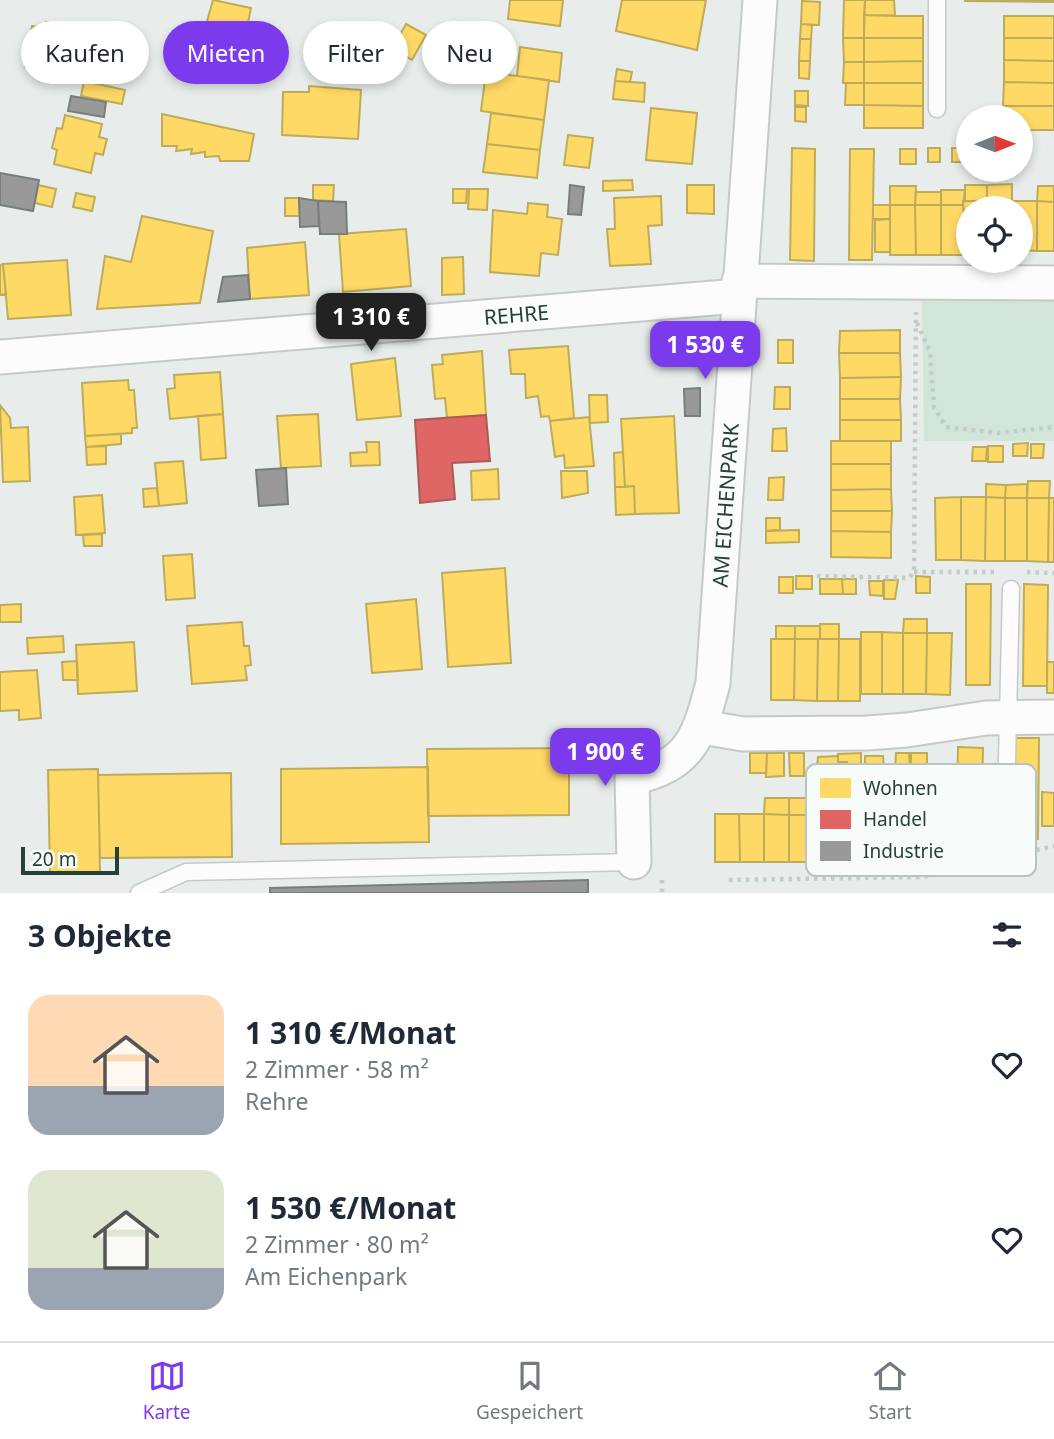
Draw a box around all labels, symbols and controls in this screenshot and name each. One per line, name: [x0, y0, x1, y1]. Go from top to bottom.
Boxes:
chip: Kaufen: [21, 21, 149, 84]
chip: Mieten: [163, 21, 289, 84]
chip: Filter: [303, 21, 408, 84]
chip: Neu: [422, 21, 517, 84]
north arrow: [956, 105, 1032, 182]
map controls: [956, 105, 1033, 273]
button: locate: [956, 196, 1033, 273]
pin: 1 310 €: [306, 294, 436, 353]
street label: REHRE: [483, 298, 550, 331]
text: 1 310 €: [332, 300, 410, 332]
pin: 1 530 €: [640, 322, 770, 381]
text: 1 530 €: [666, 328, 744, 360]
street label: AM EICHENPARK: [706, 422, 745, 588]
pin: 1 900 €: [540, 728, 670, 788]
text: 1 900 €: [566, 735, 644, 767]
legend: [806, 764, 1036, 876]
text: Wohnen: [863, 775, 938, 801]
text: Handel: [863, 806, 927, 832]
text: Industrie: [863, 838, 944, 864]
scale bar: [21, 844, 119, 876]
text: 20 m: [32, 846, 76, 872]
text: 3 Objekte: [28, 915, 172, 956]
icon: filters: [988, 916, 1026, 954]
text: 1 310 €/Monat: [245, 1012, 456, 1053]
icon: home: [84, 1023, 168, 1107]
icon: heart: [988, 1046, 1026, 1084]
text: 2 Zimmer · 58 m²: [245, 1053, 429, 1085]
text: Rehre: [245, 1085, 309, 1117]
text: 1 530 €/Monat: [245, 1187, 456, 1228]
icon: home: [84, 1198, 168, 1282]
icon: heart: [988, 1221, 1026, 1259]
text: 2 Zimmer · 80 m²: [245, 1228, 429, 1260]
text: Am Eichenpark: [245, 1260, 407, 1292]
tab: Karte: [143, 1357, 191, 1425]
tab: Gespeichert: [476, 1357, 583, 1425]
tab: Start: [869, 1357, 911, 1425]

